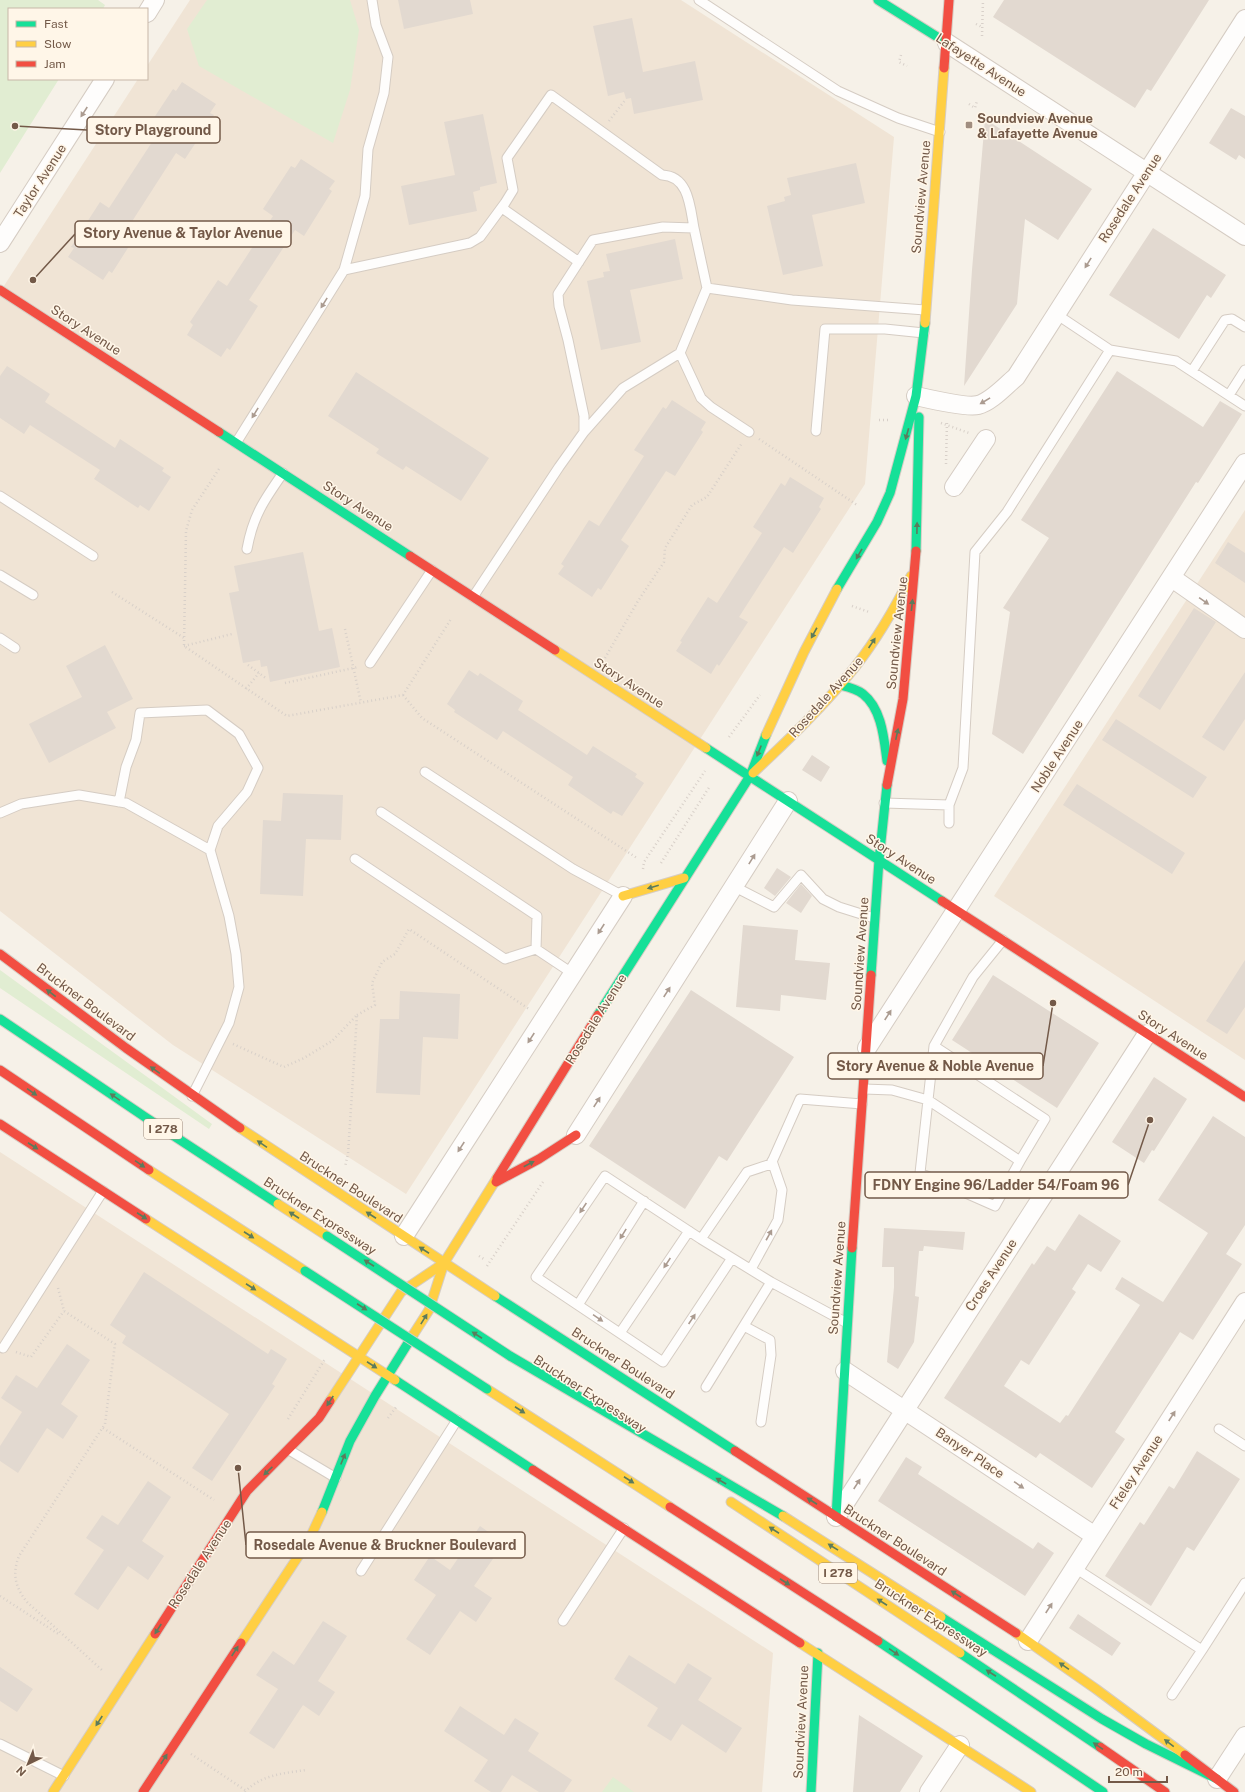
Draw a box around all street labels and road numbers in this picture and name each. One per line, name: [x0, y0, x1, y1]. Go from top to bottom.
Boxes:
street label: Lafayette Avenue: [933, 30, 1029, 100]
street label: Soundview Avenue: [909, 140, 933, 254]
street label: Taylor Avenue: [11, 141, 69, 221]
street label: Rosedale Avenue: [1096, 151, 1164, 245]
street label: Story Avenue: [48, 302, 124, 358]
street label: Story Avenue: [320, 478, 396, 534]
street label: Soundview Avenue: [884, 576, 910, 690]
street label: Rosedale Avenue: [786, 654, 866, 740]
street label: Story Avenue: [591, 655, 667, 711]
street label: Noble Avenue: [1028, 717, 1086, 795]
street label: Story Avenue: [863, 831, 939, 887]
street label: Soundview Avenue: [849, 897, 871, 1011]
street label: Bruckner Boulevard: [34, 960, 138, 1044]
street label: Rosedale Avenue: [562, 971, 630, 1067]
street label: Story Avenue: [1135, 1007, 1211, 1063]
road number: I 278: [144, 1119, 182, 1139]
street label: Bruckner Boulevard: [297, 1148, 405, 1226]
street label: Bruckner Expressway: [261, 1174, 379, 1258]
street label: Soundview Avenue: [826, 1221, 848, 1335]
street label: Croes Avenue: [962, 1236, 1020, 1314]
street label: Bruckner Boulevard: [569, 1324, 677, 1402]
street label: Bruckner Expressway: [531, 1352, 649, 1436]
street label: Banyer Place: [933, 1425, 1007, 1481]
street label: Fteley Avenue: [1106, 1432, 1166, 1512]
street label: Bruckner Boulevard: [841, 1501, 949, 1579]
street label: Rosedale Avenue: [166, 1517, 234, 1611]
road number: I 278: [819, 1563, 857, 1583]
street label: Bruckner Expressway: [872, 1576, 990, 1660]
street label: Soundview Avenue: [791, 1665, 811, 1779]

